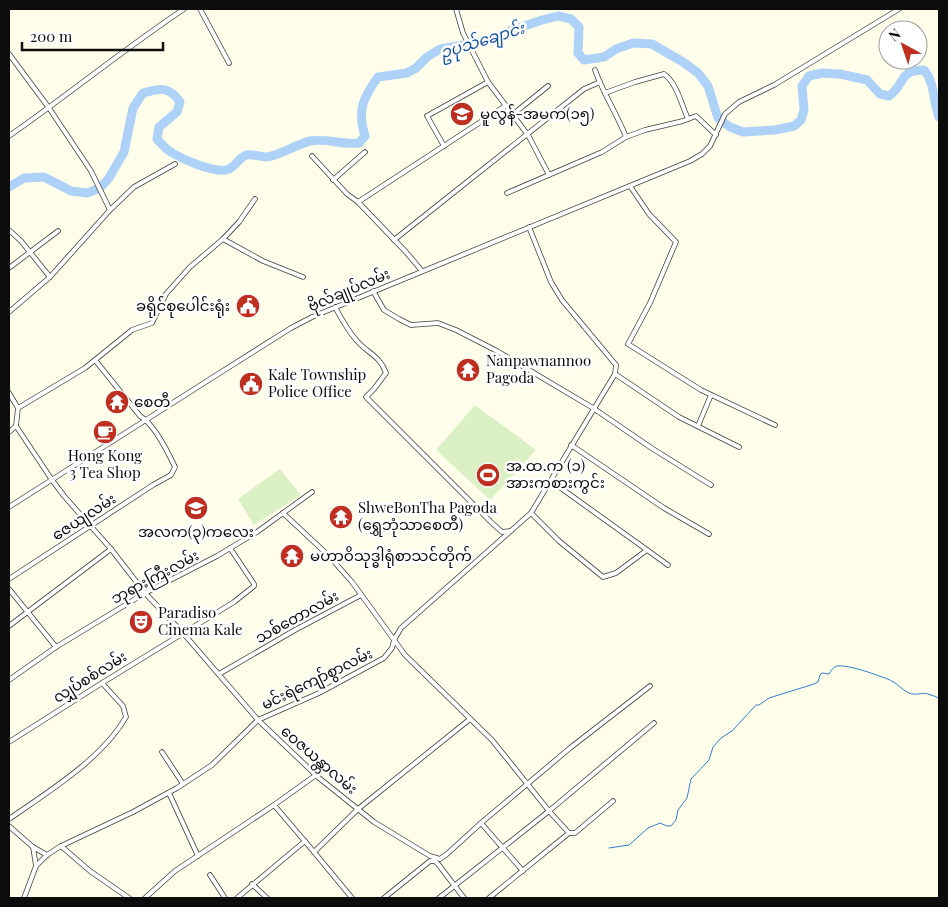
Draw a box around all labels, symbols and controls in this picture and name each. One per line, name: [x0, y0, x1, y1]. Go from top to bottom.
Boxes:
water label: ဥပုသ်ချောင်း: [437, 16, 529, 66]
scale bar: [22, 20, 164, 52]
north arrow: [878, 20, 928, 70]
text: N: [884, 24, 904, 45]
text: 200 m: [30, 26, 73, 46]
school or university icon: မူလွန်-အမက(၁၅): [449, 101, 475, 127]
place label: မူလွန်-အမက(၁၅): [480, 103, 594, 126]
street label: ဗိုလ်ချုပ်လမ်း: [305, 263, 394, 318]
public building icon: ခရိုင်စုပေါင်းရုံး: [235, 293, 261, 319]
place label: ခရိုင်စုပေါင်းရုံး: [136, 295, 230, 318]
place label: Nanpawnannoo Pagoda: [486, 350, 591, 387]
temple icon: Nanpawnannoo Pagoda: [455, 357, 481, 383]
place label: Kale Township Police Office: [268, 364, 367, 401]
public building icon: Kale Township Police Office: [238, 371, 264, 397]
temple icon: စေတီ: [104, 389, 130, 415]
place label: စေတီ: [134, 391, 170, 411]
cafe icon: Hong Kong 3 Tea Shop: [92, 419, 118, 445]
place label: Hong Kong 3 Tea Shop: [68, 445, 142, 482]
place label: အ.ထ.က (၁) အားကစားကွင်း: [506, 455, 605, 494]
sports icon: အ.ထ.က (၁) အားကစားကွင်း: [475, 462, 501, 488]
street label: ဇေယျလမ်း: [48, 488, 121, 547]
school or university icon: အလက(၃)ကလေး: [183, 495, 209, 521]
place label: ShweBonTha Pagoda (ရွှေဘုံသာစေတီ): [358, 497, 498, 537]
temple icon: ShweBonTha Pagoda (ရွှေဘုံသာစေတီ): [328, 504, 354, 530]
place label: အလက(၃)ကလေး: [138, 521, 254, 544]
temple icon: မဟာဝိသုဒ္ဓါရုံစာသင်တိုက်: [279, 543, 305, 569]
street label: ဘုရားကြီးလမ်း: [107, 545, 203, 610]
place label: မဟာဝိသုဒ္ဓါရုံစာသင်တိုက်: [310, 545, 472, 568]
street label: သစ်တောလမ်း: [251, 585, 342, 647]
place label: Paradiso Cinema Kale: [158, 602, 243, 639]
theatre icon: Paradiso Cinema Kale: [128, 609, 154, 635]
street label: မင်းရဲကျော်စွာလမ်း: [258, 643, 377, 716]
street label: လျှပ်စစ်လမ်း: [49, 646, 132, 709]
street label: ဝေဇယန္တာလမ်း: [275, 721, 362, 800]

